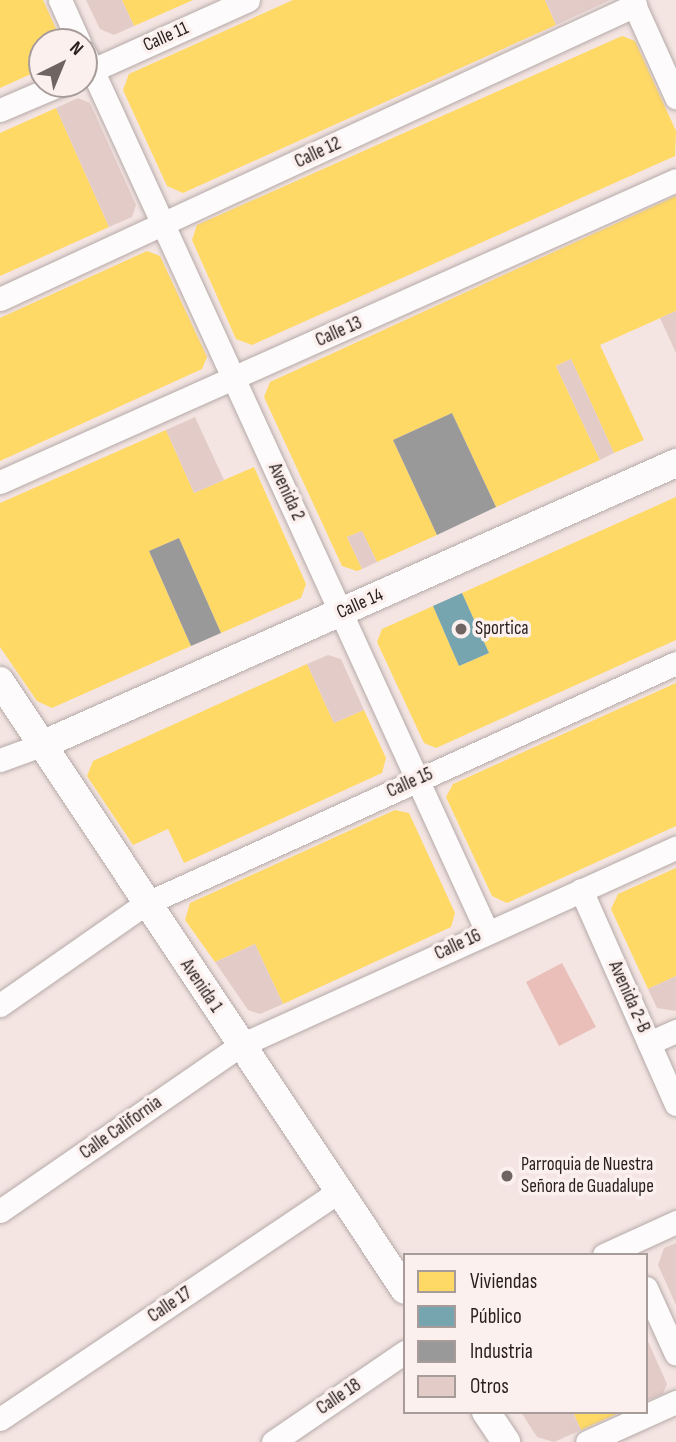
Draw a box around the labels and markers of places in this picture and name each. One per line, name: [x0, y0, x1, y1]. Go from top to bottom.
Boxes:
place label: Sportica: [475, 618, 529, 640]
marker: Sportica: [453, 621, 469, 637]
place label: Parroquia de Nuestra Señora de Guadalupe: [521, 1154, 654, 1198]
marker: Parroquia de Nuestra Señora de Guadalupe: [499, 1168, 515, 1184]

